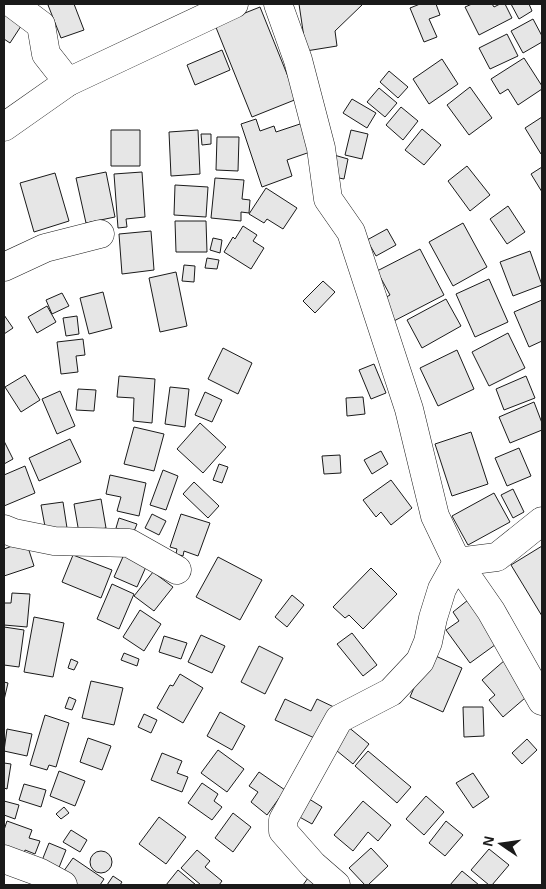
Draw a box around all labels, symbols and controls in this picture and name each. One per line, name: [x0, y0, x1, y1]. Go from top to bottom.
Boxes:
north arrow: [476, 819, 526, 869]
text: N: [479, 834, 497, 848]

